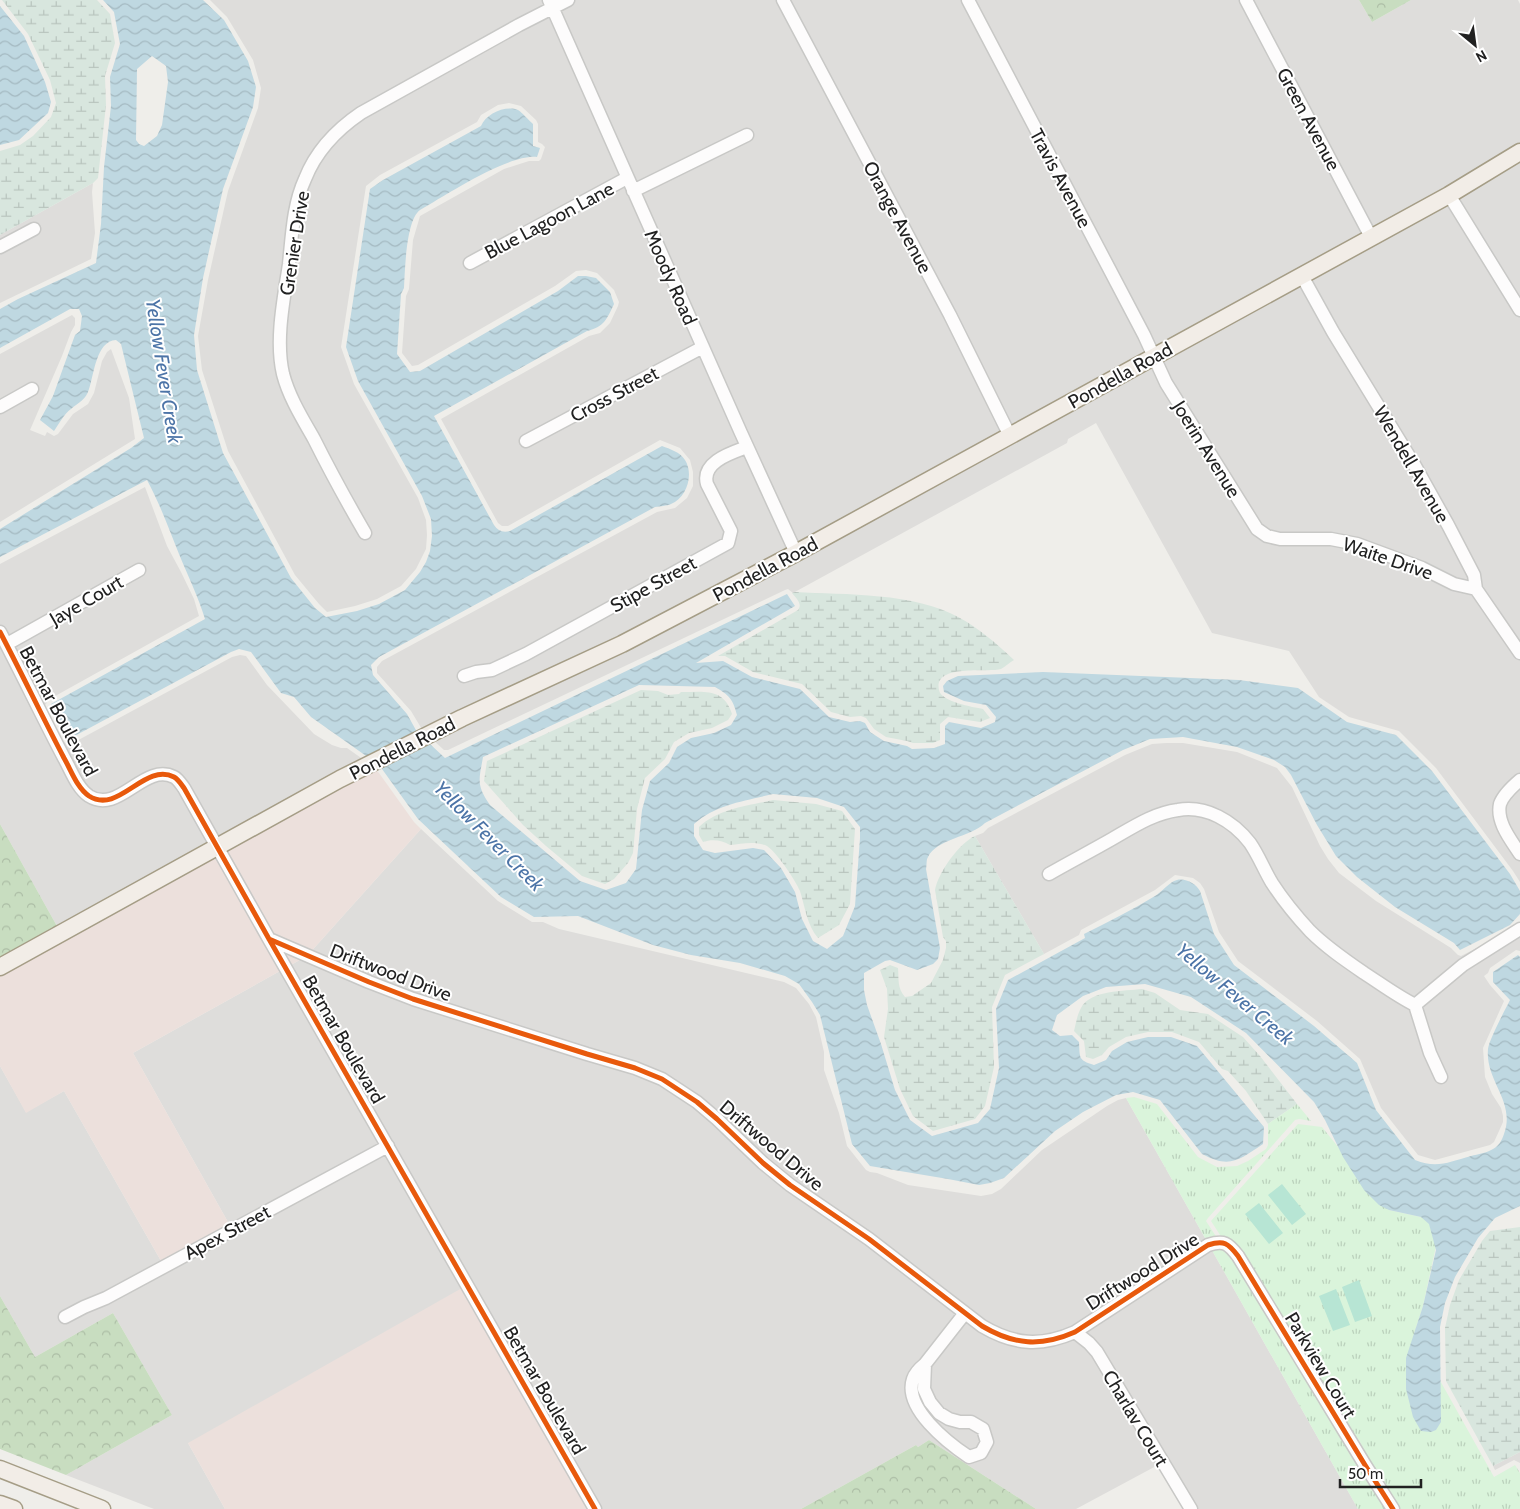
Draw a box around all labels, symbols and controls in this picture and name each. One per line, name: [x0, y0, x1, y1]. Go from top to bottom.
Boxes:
north arrow: [1450, 20, 1500, 70]
text: N: [1473, 46, 1490, 67]
street label: Green Avenue: [1272, 64, 1345, 175]
street label: Travis Avenue: [1025, 125, 1096, 232]
street label: Orange Avenue: [858, 157, 937, 278]
street label: Blue Lagoon Lane: [481, 177, 618, 264]
street label: Grenier Drive: [275, 189, 314, 297]
street label: Moody Road: [639, 226, 702, 328]
water label: Yellow Fever Creek: [141, 297, 187, 446]
street label: Pondella Road: [1064, 337, 1176, 414]
street label: Cross Street: [566, 361, 663, 427]
street label: Joerin Avenue: [1167, 396, 1246, 502]
street label: Wendell Avenue: [1369, 402, 1454, 527]
street label: Pondella Road: [709, 532, 822, 607]
street label: Waite Drive: [1340, 532, 1436, 585]
street label: Stipe Street: [606, 551, 701, 617]
street label: Jaye Court: [45, 570, 128, 631]
street label: Betmar Boulevard: [15, 642, 103, 780]
street label: Pondella Road: [346, 712, 459, 785]
water label: Yellow Fever Creek: [429, 776, 550, 897]
water label: Yellow Fever Creek: [1171, 938, 1300, 1051]
street label: Driftwood Drive: [327, 939, 455, 1006]
street label: Betmar Boulevard: [298, 971, 390, 1107]
street label: Driftwood Drive: [715, 1095, 828, 1196]
street label: Apex Street: [180, 1200, 275, 1265]
street label: Driftwood Drive: [1082, 1228, 1203, 1315]
street label: Parkview Court: [1280, 1308, 1362, 1423]
street label: Betmar Boulevard: [499, 1322, 591, 1458]
street label: Charlav Court: [1098, 1366, 1174, 1471]
scale bar: [1340, 1456, 1421, 1488]
text: 50 m: [1348, 1465, 1383, 1483]

